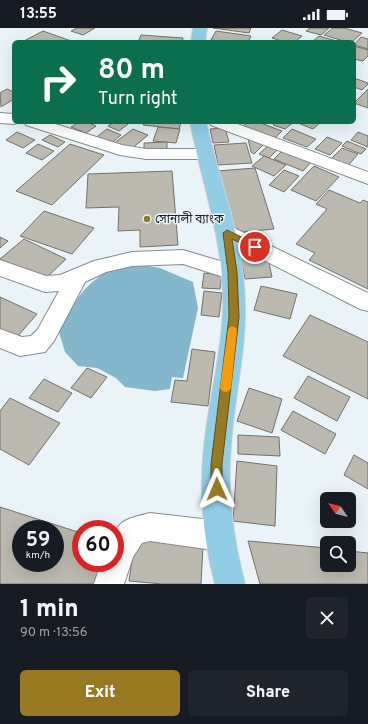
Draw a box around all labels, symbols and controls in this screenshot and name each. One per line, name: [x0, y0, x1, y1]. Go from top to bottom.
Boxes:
text: 13:55: [20, 5, 57, 24]
text: 80 m: [98, 53, 165, 89]
icon: right: [32, 56, 84, 108]
text: Turn right: [98, 88, 178, 111]
place label: সোনালী ব্যাংক: [155, 211, 224, 228]
marker: সোনালী ব্যাংক: [142, 214, 152, 224]
pin: [238, 230, 272, 264]
icon: arrive: [244, 236, 266, 258]
position arrow: [196, 468, 238, 510]
north arrow: [320, 492, 356, 528]
map controls: [320, 492, 356, 572]
speed limit sign: 60: [72, 520, 124, 572]
text: 59: [26, 528, 50, 554]
button: search: [320, 536, 356, 572]
text: km/h: [26, 549, 50, 562]
text: 1 min: [20, 595, 79, 625]
button: close: [306, 597, 348, 639]
text: 90 m · 13:56: [20, 625, 88, 641]
button: Exit: [20, 670, 180, 716]
button: Share: [188, 670, 348, 716]

